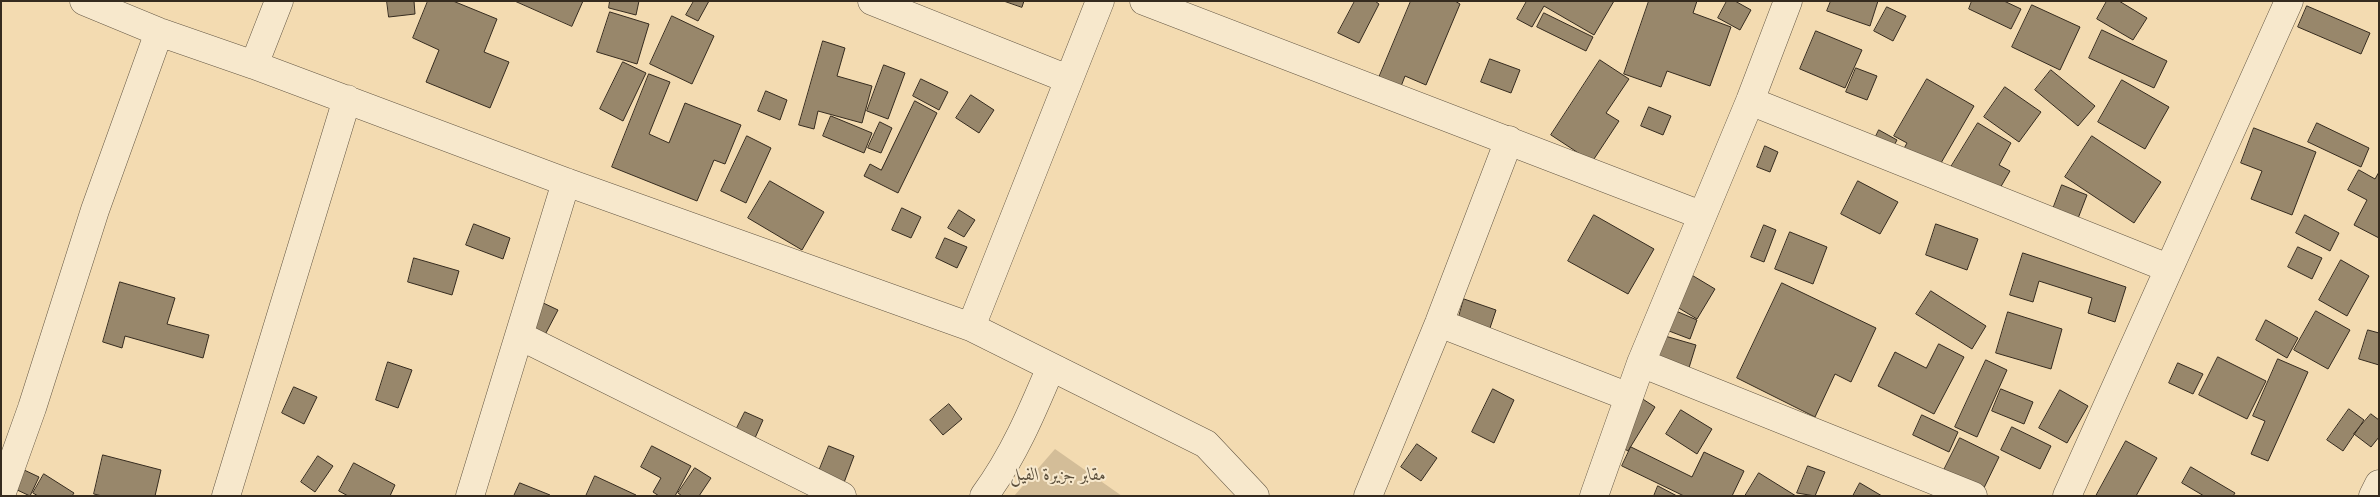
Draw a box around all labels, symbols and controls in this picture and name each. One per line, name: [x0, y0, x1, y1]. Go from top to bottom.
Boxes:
park label: مقابر جزيرة الفيل: [1010, 465, 1106, 487]

